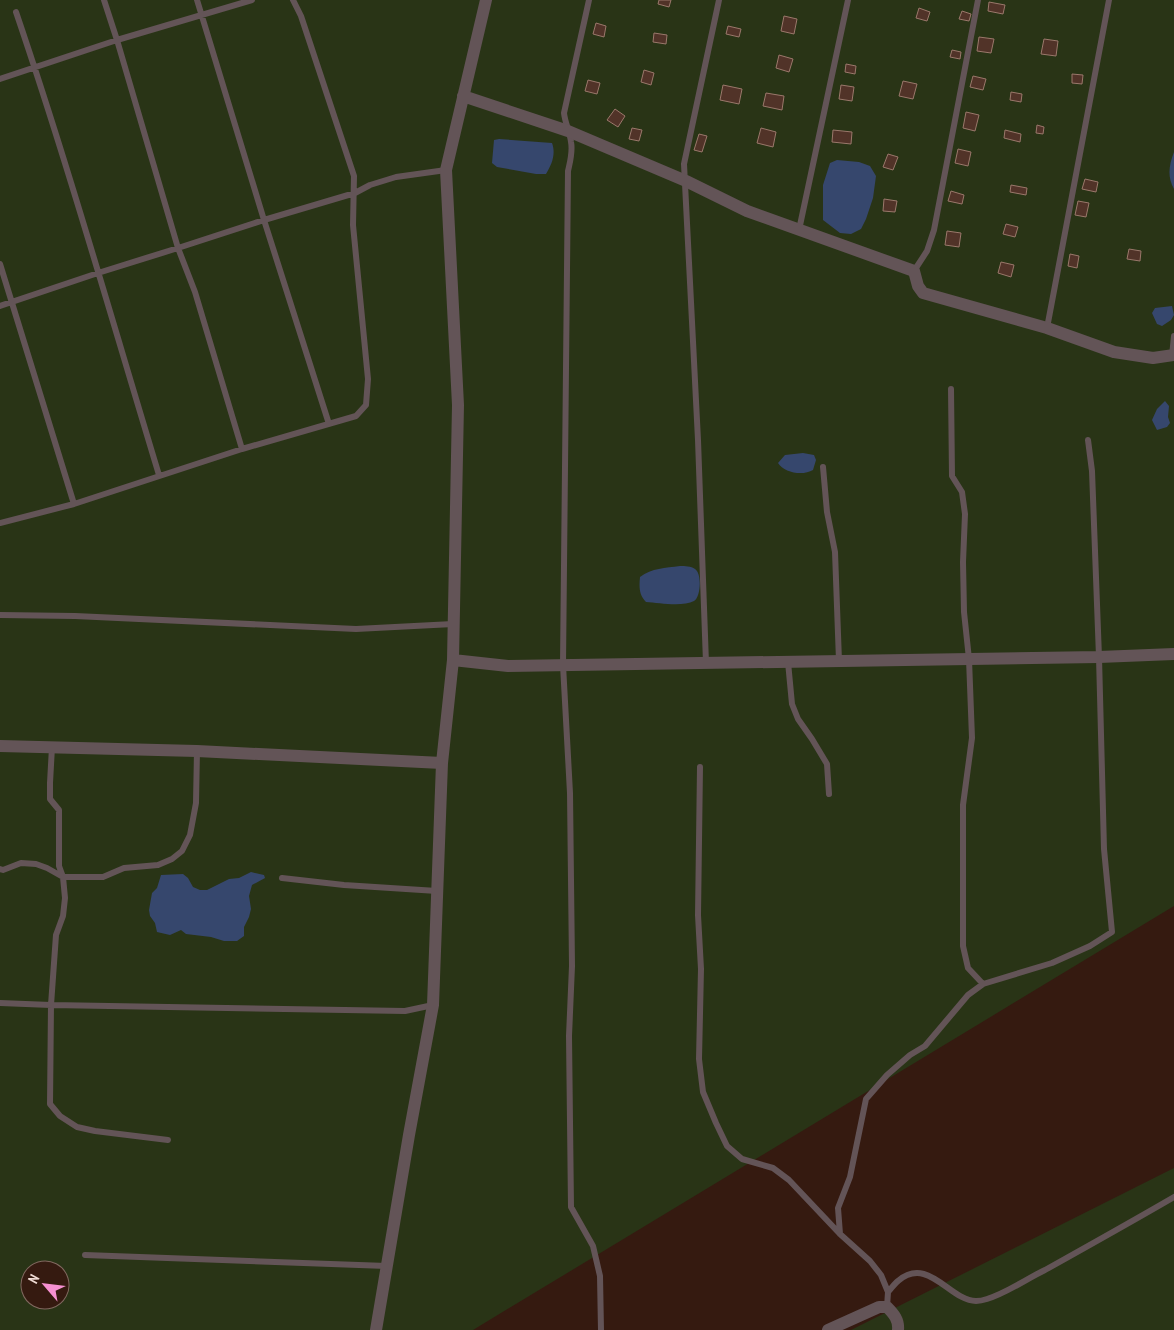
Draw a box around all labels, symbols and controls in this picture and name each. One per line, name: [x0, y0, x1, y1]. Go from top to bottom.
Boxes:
north arrow: [20, 1260, 70, 1310]
text: N: [24, 1271, 43, 1286]

